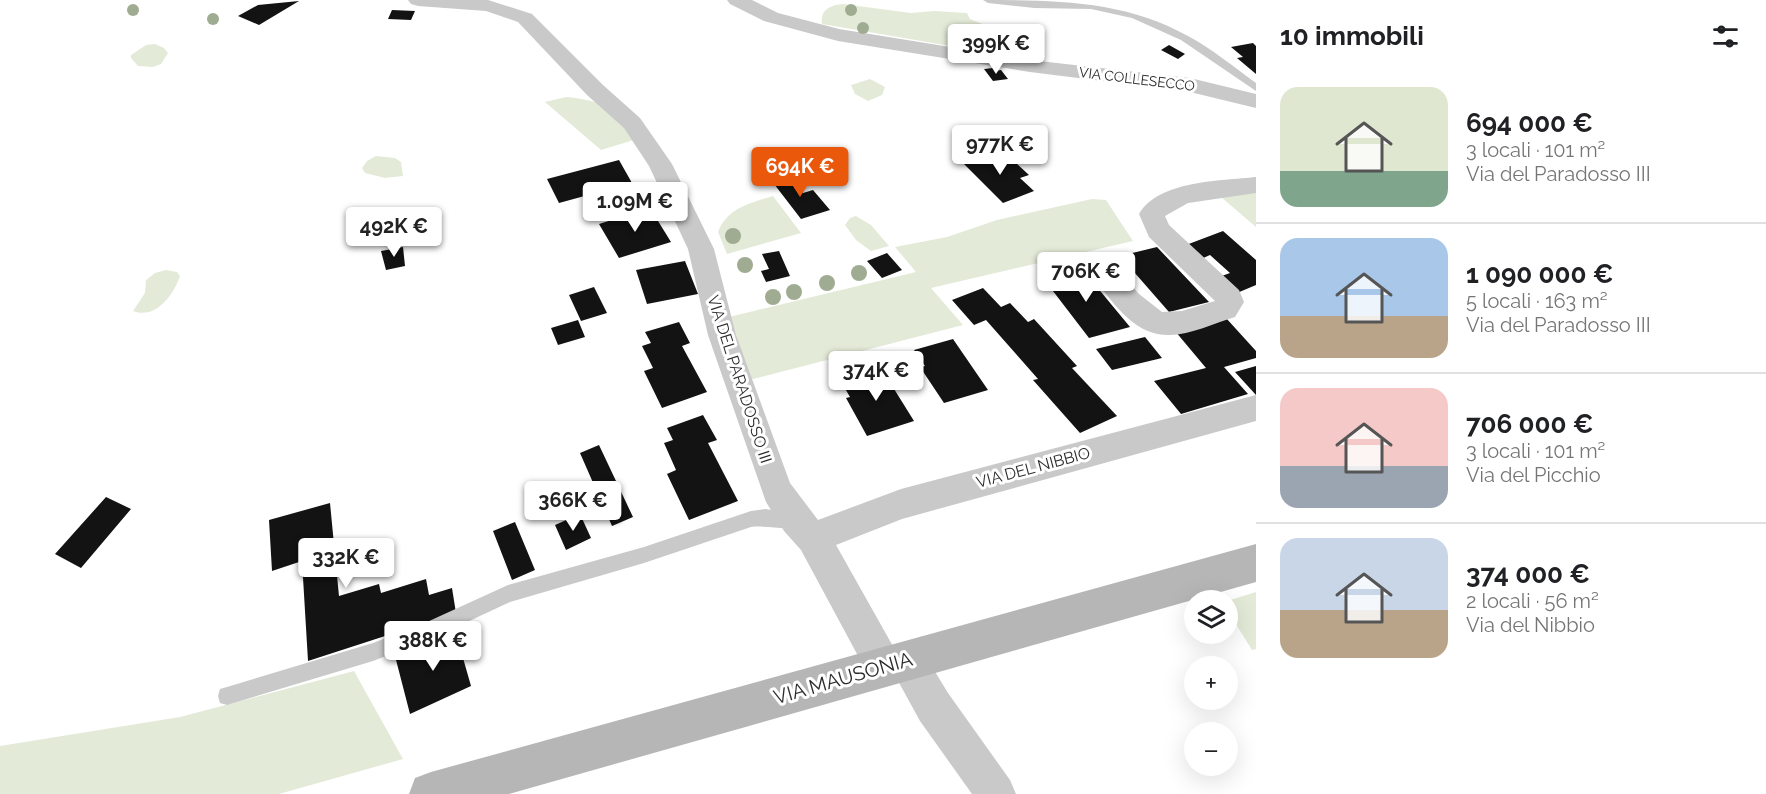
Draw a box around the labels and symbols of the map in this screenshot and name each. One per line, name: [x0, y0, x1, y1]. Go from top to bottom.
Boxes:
pin: 399K €: [947, 24, 1045, 75]
street label: VIA COLLESECCO: [1078, 64, 1196, 94]
pin: 977K €: [951, 125, 1049, 176]
pin: 694K €: [751, 147, 849, 198]
pin: 1.09M €: [580, 182, 690, 233]
pin: 492K €: [345, 207, 443, 258]
pin: 706K €: [1037, 252, 1135, 303]
street label: VIA DEL PARADOSSO III: [703, 293, 776, 466]
pin: 374K €: [827, 351, 925, 402]
street label: VIA DEL NIBBIO: [974, 443, 1092, 492]
pin: 366K €: [524, 481, 622, 532]
pin: 332K €: [297, 538, 395, 589]
pin: 388K €: [384, 621, 482, 672]
street label: VIA MAUSONIA: [771, 647, 916, 709]

